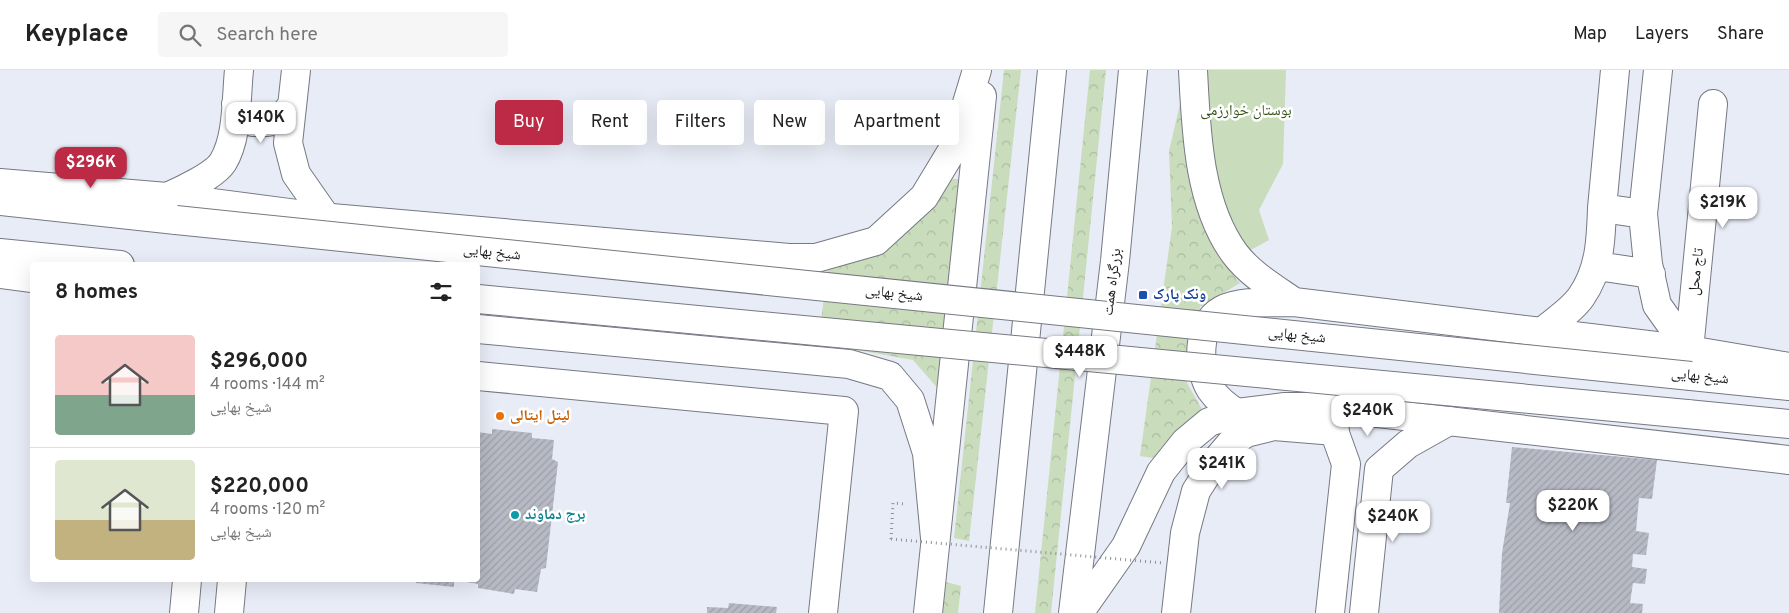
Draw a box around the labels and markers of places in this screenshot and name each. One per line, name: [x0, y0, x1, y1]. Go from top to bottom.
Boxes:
pin: $140K: [226, 102, 296, 144]
pin: $296K: [56, 146, 126, 189]
pin: $219K: [1688, 186, 1758, 229]
place label: ونک پارک: [1153, 286, 1206, 305]
marker: ونک پارک: [1137, 289, 1149, 301]
pin: $448K: [1045, 336, 1115, 378]
pin: $240K: [1333, 394, 1403, 437]
place label: لیتل ایتالی: [510, 407, 570, 426]
marker: لیتل ایتالی: [494, 410, 506, 422]
pin: $241K: [1187, 448, 1257, 490]
pin: $220K: [1538, 490, 1608, 532]
pin: $240K: [1358, 500, 1428, 543]
place label: برج دماوند: [525, 506, 585, 525]
marker: برج دماوند: [509, 509, 521, 521]

